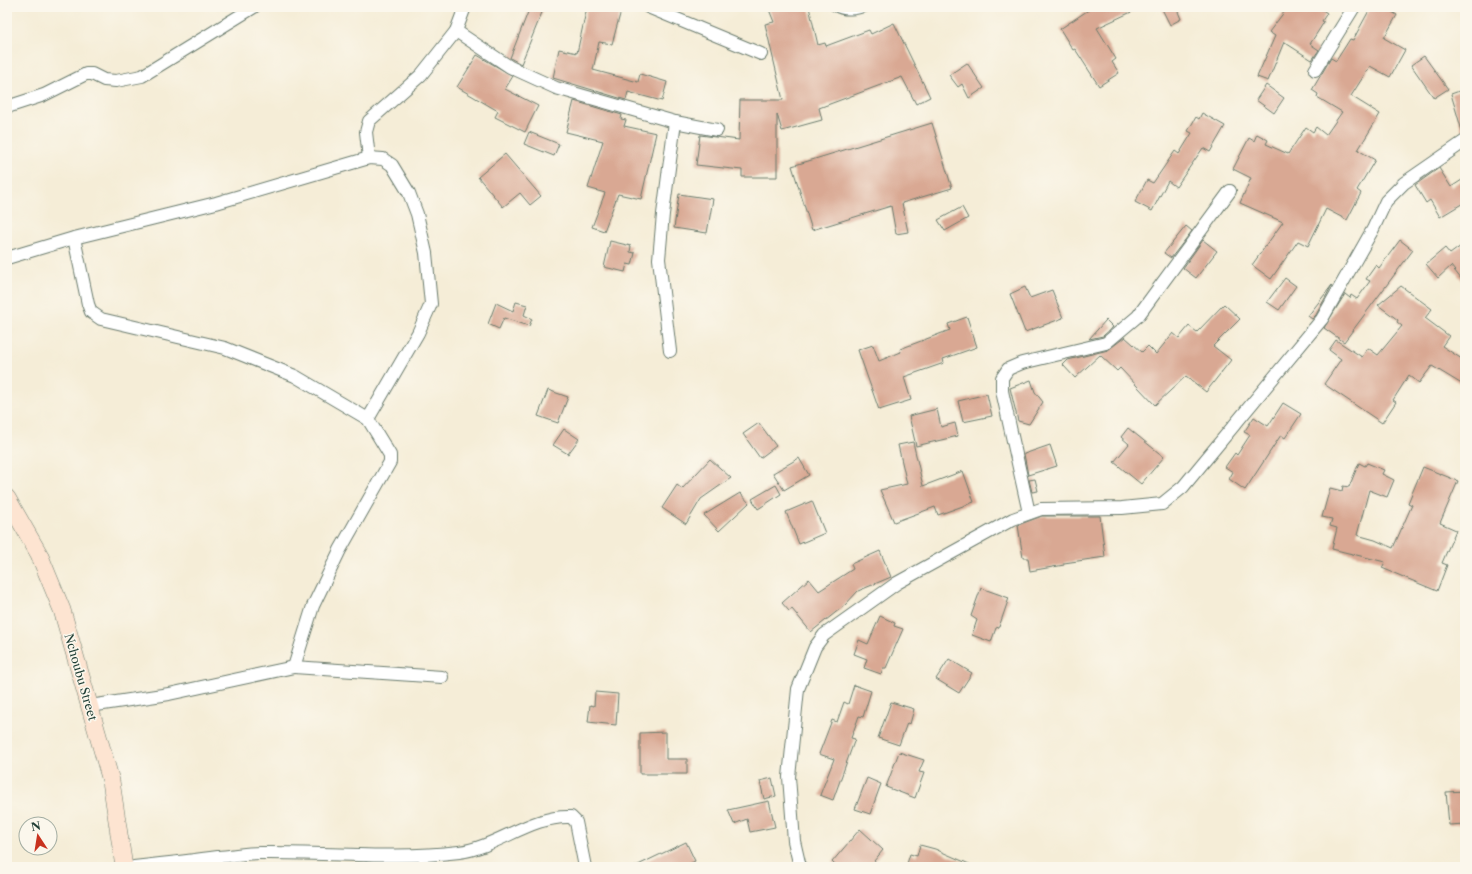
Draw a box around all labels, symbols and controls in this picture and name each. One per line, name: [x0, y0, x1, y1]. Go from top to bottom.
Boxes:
street label: Nchoubu Street: [61, 632, 101, 723]
north arrow: [18, 816, 58, 856]
text: N: [30, 818, 42, 834]

